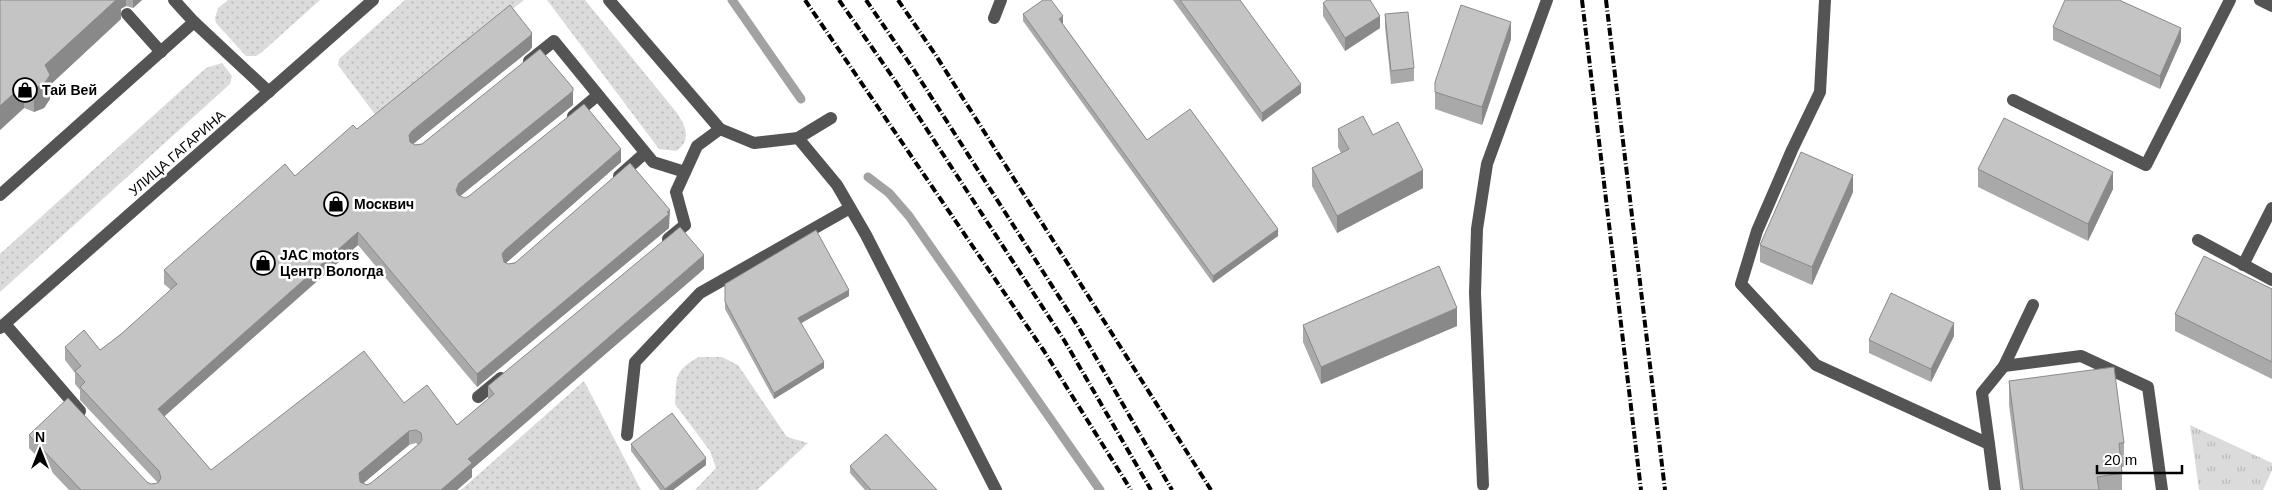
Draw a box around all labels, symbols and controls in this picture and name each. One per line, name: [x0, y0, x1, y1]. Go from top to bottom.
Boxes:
shop icon: Тай Вей: [12, 77, 38, 103]
place label: Тай Вей: [42, 82, 97, 98]
street label: УЛИЦА ГАГАРИНА: [126, 106, 229, 199]
shop icon: Москвич: [323, 191, 349, 217]
place label: Москвич: [354, 196, 414, 212]
place label: JAC motors Центр Вологда: [280, 247, 384, 279]
shop icon: JAC motors Центр Вологда: [250, 250, 276, 276]
north arrow: [15, 425, 65, 475]
text: N: [35, 429, 45, 445]
scale bar: [2097, 442, 2182, 474]
text: 20 m: [2104, 451, 2137, 468]

